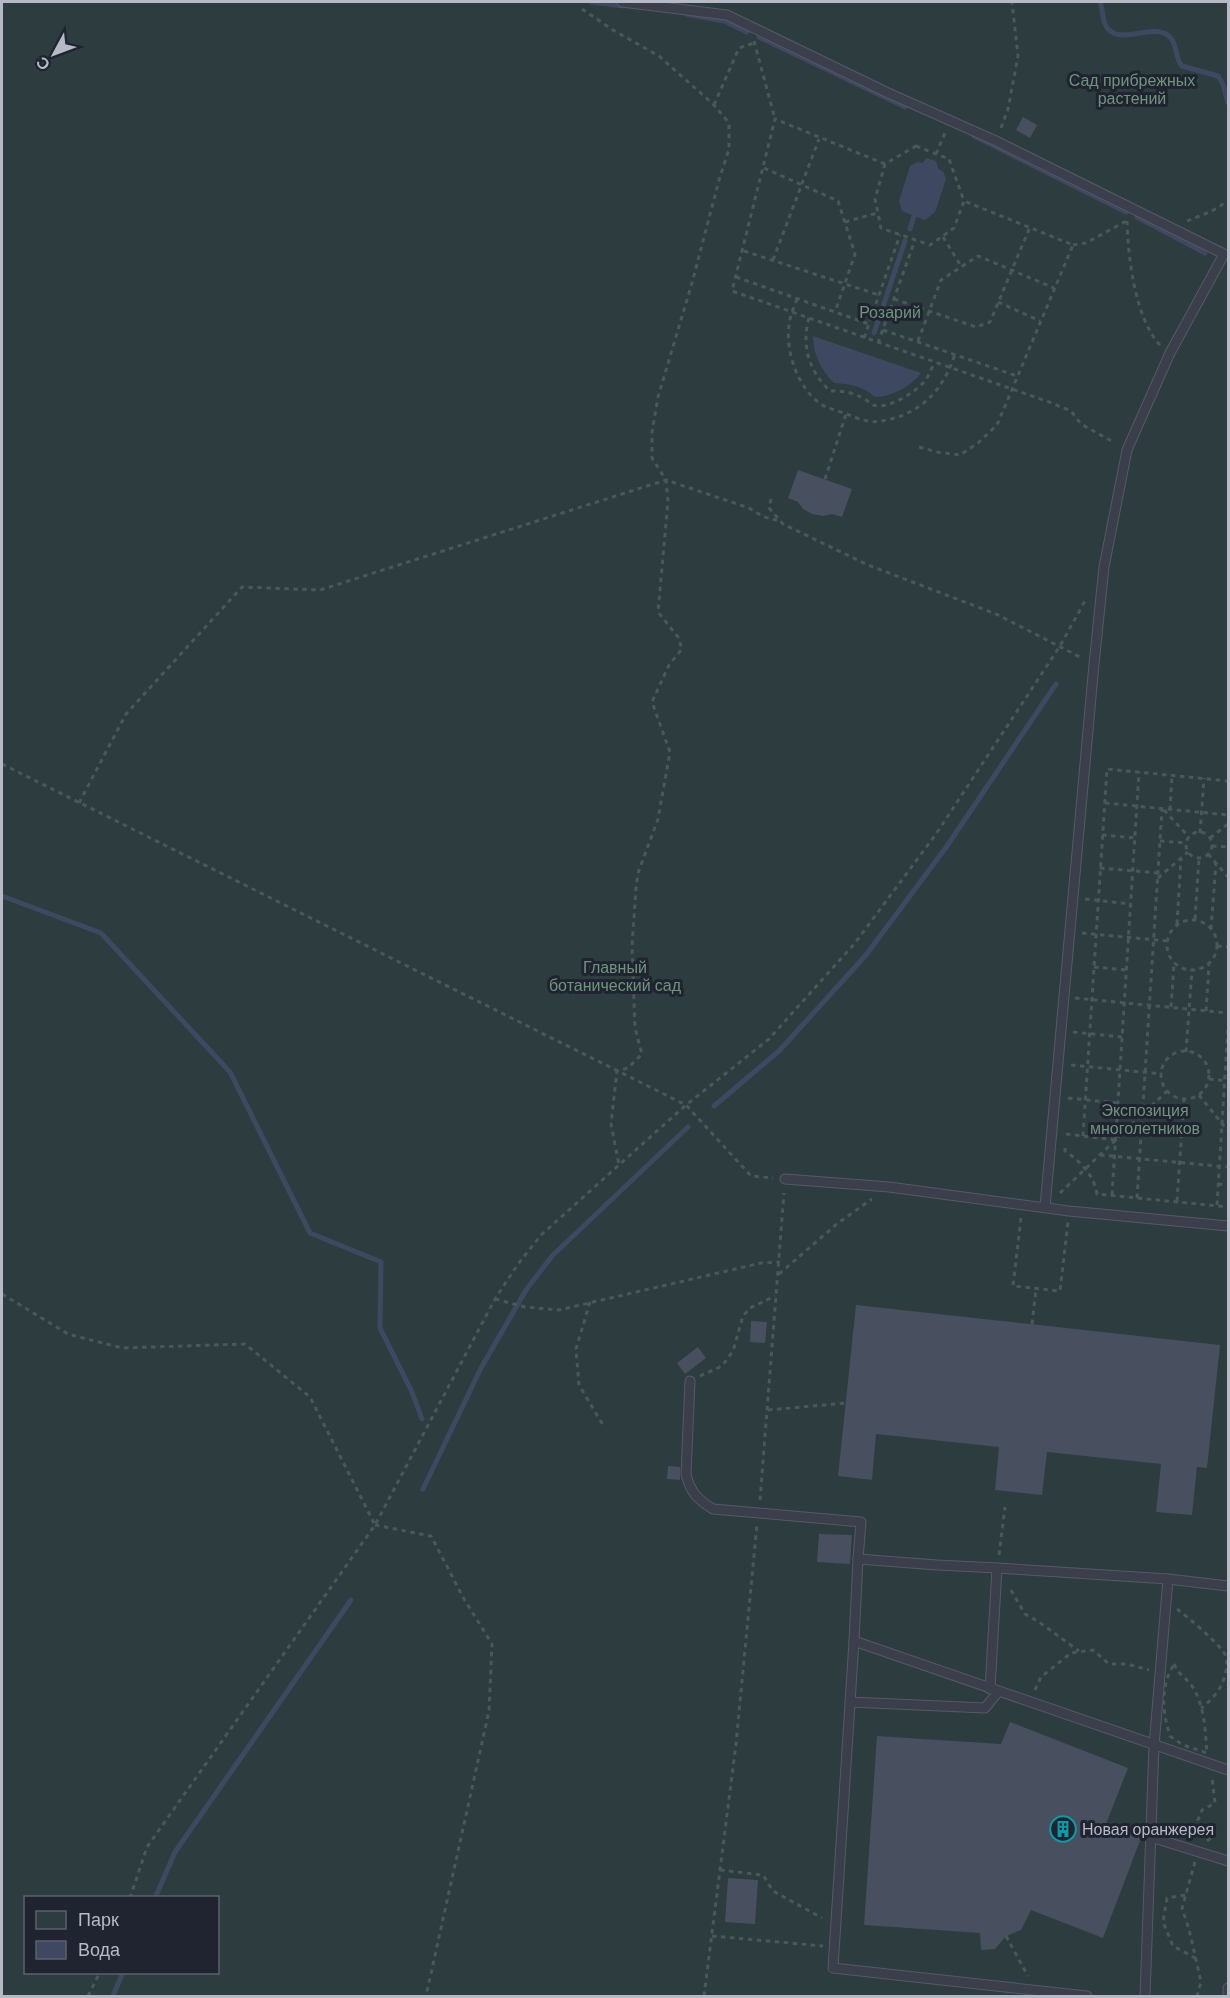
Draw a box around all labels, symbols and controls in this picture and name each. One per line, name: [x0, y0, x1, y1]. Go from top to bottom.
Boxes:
north arrow: [24, 24, 84, 84]
text: С: [31, 52, 55, 75]
park label: Сад прибрежных растений: [1069, 70, 1195, 109]
park label: Розарий: [859, 302, 921, 323]
park label: Главный ботанический сад: [549, 957, 682, 996]
park label: Экспозиция многолетников: [1090, 1100, 1200, 1139]
building icon: Новая оранжерея: [1048, 1814, 1078, 1844]
place label: Новая оранжерея: [1082, 1819, 1214, 1840]
legend: [24, 1896, 219, 1974]
text: Парк: [78, 1908, 119, 1932]
text: Вода: [78, 1938, 121, 1962]

